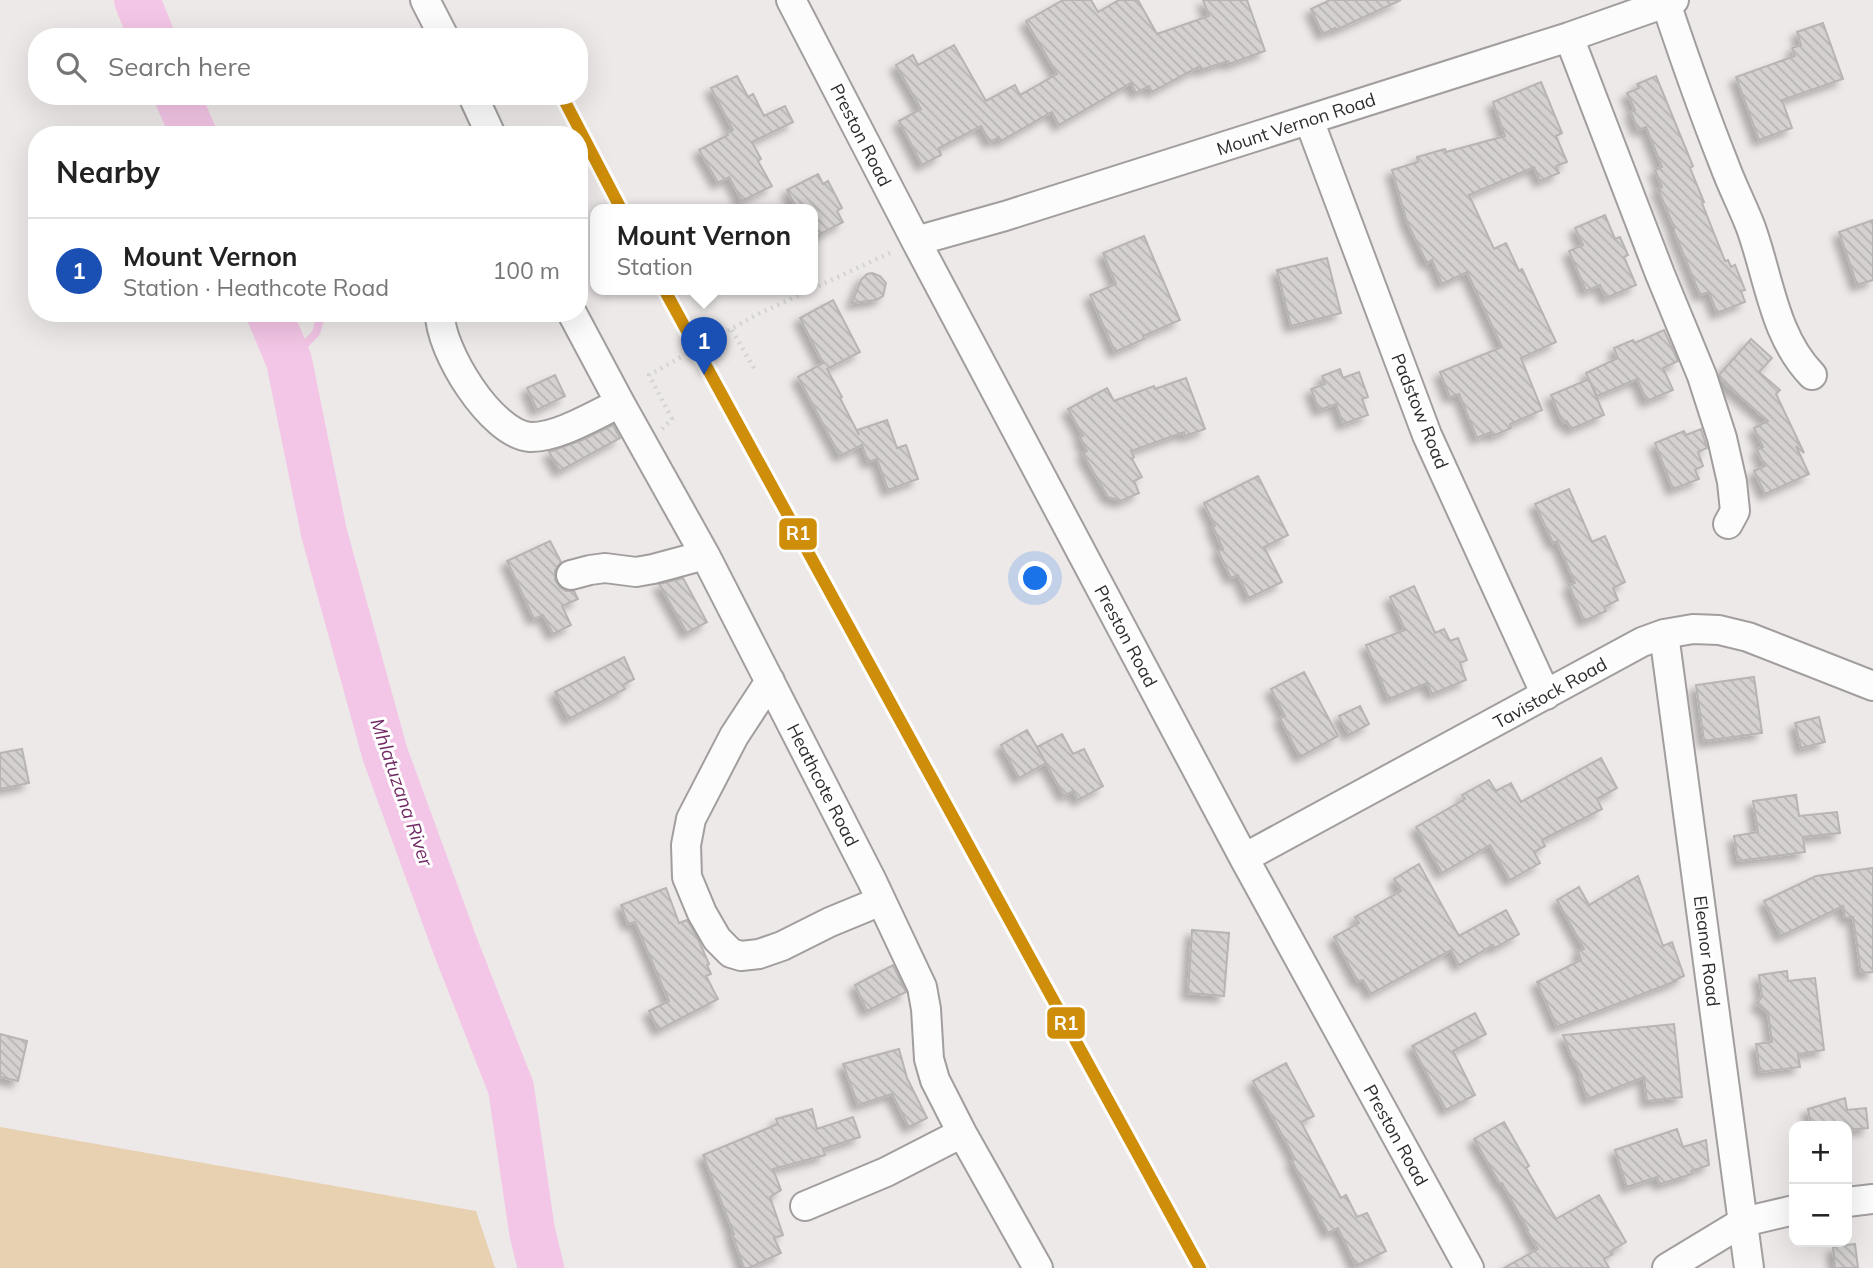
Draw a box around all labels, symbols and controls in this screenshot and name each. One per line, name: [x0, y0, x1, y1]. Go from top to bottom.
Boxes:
search box: [28, 28, 588, 105]
icon: search: [52, 48, 90, 86]
text: Search here: [108, 50, 251, 83]
street label: Preston Road: [825, 80, 897, 190]
street label: Mount Vernon Road: [1214, 87, 1378, 161]
text: Nearby: [56, 153, 160, 191]
popup: [590, 204, 818, 295]
text: Mount Vernon: [617, 219, 791, 252]
text: Mount Vernon: [123, 240, 298, 273]
text: Station: [617, 252, 693, 281]
text: 1: [72, 256, 86, 285]
text: 100 m: [492, 256, 560, 285]
text: Station · Heathcote Road: [123, 273, 389, 302]
pin: 1: [681, 317, 727, 375]
street label: Padstow Road: [1386, 350, 1454, 472]
line badge: R1: [778, 517, 818, 551]
text: R1: [786, 521, 810, 545]
your location: [1018, 561, 1052, 595]
street label: Preston Road: [1089, 581, 1163, 691]
street label: Tavistock Road: [1489, 652, 1611, 734]
water label: Mhlatuzana River: [366, 715, 439, 870]
street label: Heathcote Road: [782, 720, 864, 850]
street label: Eleanor Road: [1689, 894, 1725, 1008]
line badge: R1: [1046, 1006, 1086, 1040]
text: R1: [1054, 1011, 1078, 1035]
street label: Preston Road: [1359, 1080, 1433, 1190]
map controls: [1789, 1121, 1852, 1247]
button: +: [1789, 1121, 1852, 1184]
button: −: [1789, 1184, 1852, 1247]

